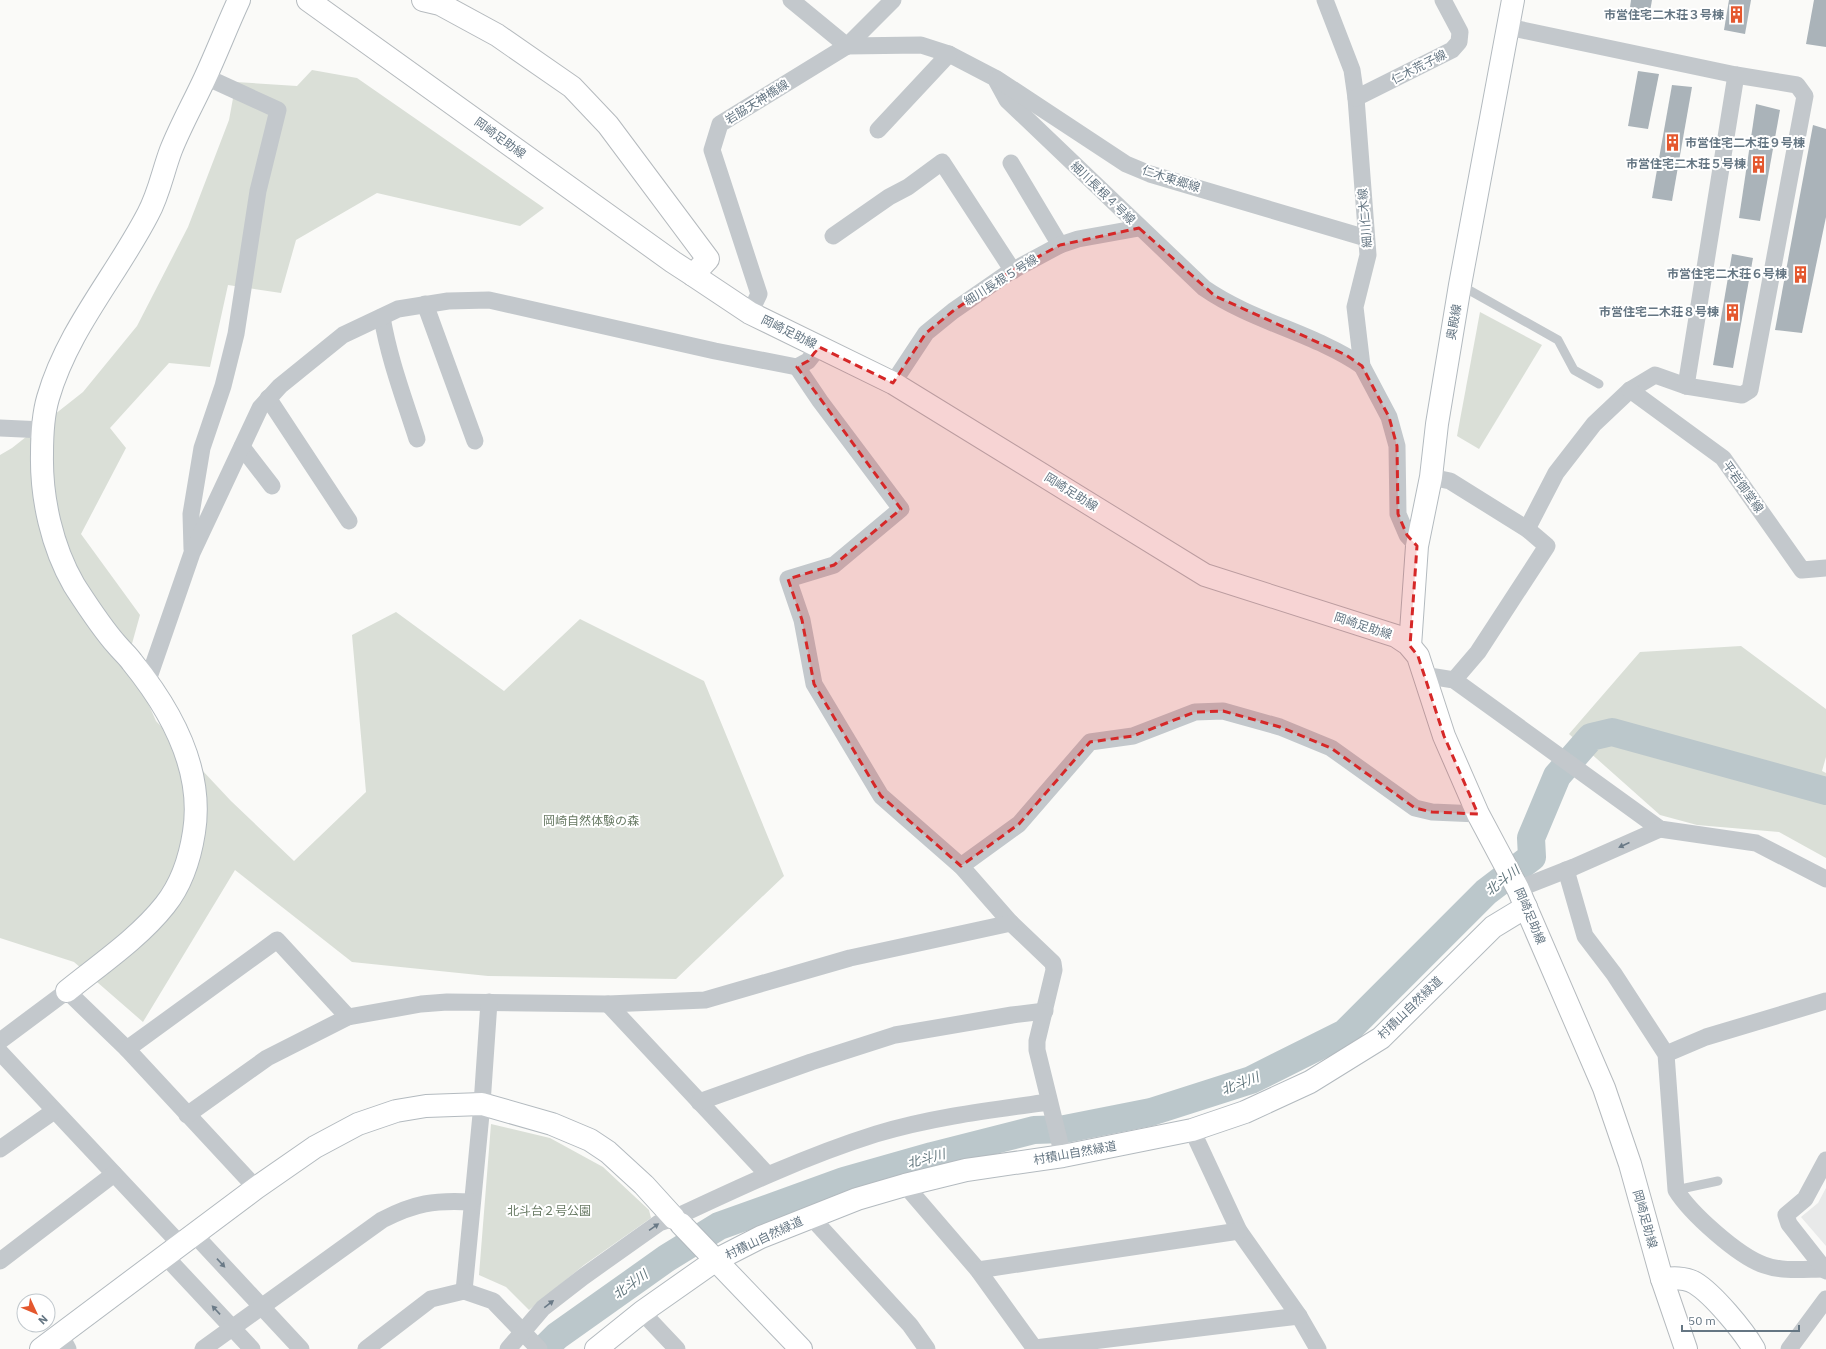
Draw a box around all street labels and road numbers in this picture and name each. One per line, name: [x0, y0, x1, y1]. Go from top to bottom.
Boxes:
street label: 仁木荒子線: [1389, 46, 1449, 87]
street label: 岩脇天神橋線: [722, 76, 791, 127]
street label: 岡崎足助線: [472, 114, 529, 161]
street label: 細川長根４号線: [1068, 158, 1139, 227]
street label: 仁木東郷線: [1140, 162, 1202, 195]
street label: 細川仁木線: [1354, 187, 1375, 249]
street label: 細川長根５号線: [961, 251, 1040, 308]
street label: 奥殿線: [1443, 303, 1464, 341]
street label: 岡崎足助線: [759, 312, 819, 351]
street label: 平岩御堂線: [1720, 458, 1767, 515]
street label: 岡崎足助線: [1042, 469, 1101, 514]
street label: 岡崎足助線: [1332, 609, 1394, 642]
street label: 岡崎足助線: [1512, 885, 1549, 946]
street label: 村積山自然緑道: [1374, 973, 1445, 1042]
street label: 村積山自然緑道: [1032, 1138, 1118, 1167]
street label: 岡崎足助線: [1630, 1188, 1661, 1250]
street label: 村積山自然緑道: [723, 1213, 805, 1262]

